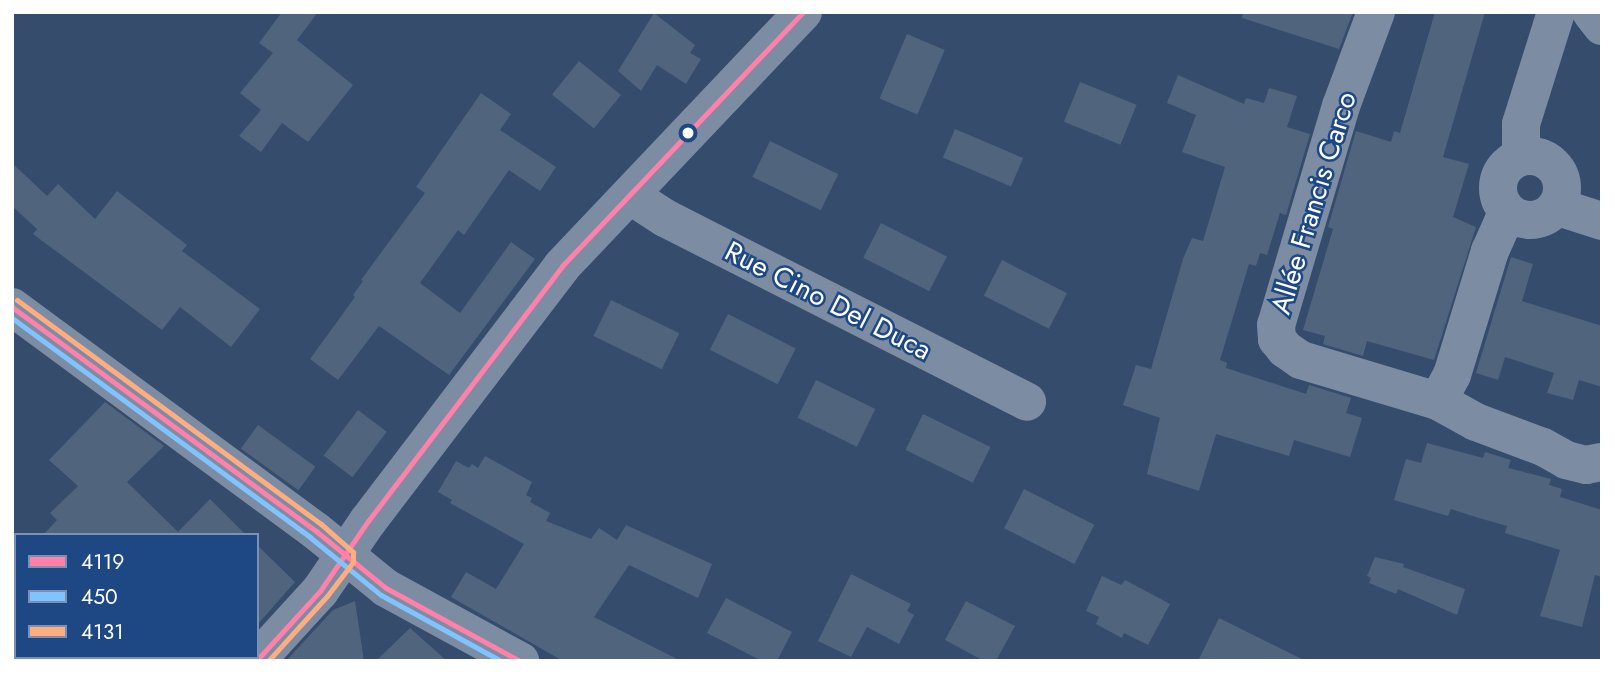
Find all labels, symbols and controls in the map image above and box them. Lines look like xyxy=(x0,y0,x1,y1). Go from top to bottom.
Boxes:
street label: Allée Francis Carco xyxy=(1264,88,1364,318)
unlabelled marker xyxy=(681,126,695,140)
street label: Rue Cino Del Duca xyxy=(719,235,937,367)
legend xyxy=(14,533,259,659)
text: 4119 xyxy=(81,547,124,577)
text: 450 xyxy=(81,582,118,612)
text: 4131 xyxy=(81,617,124,647)

